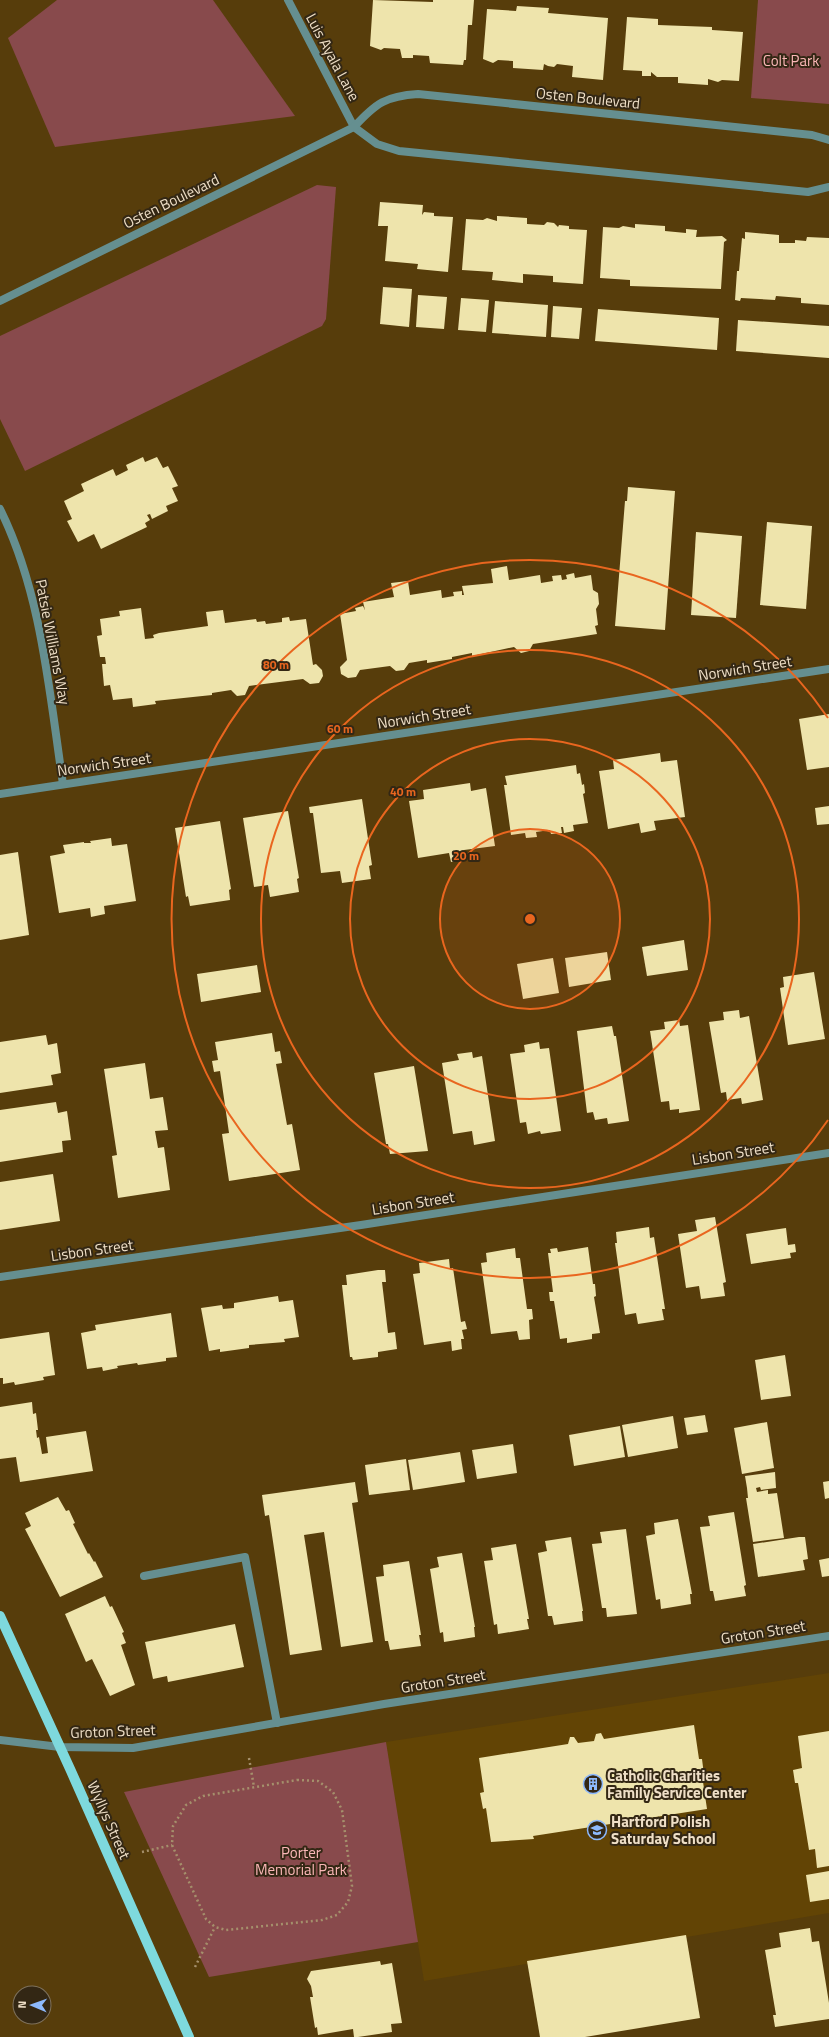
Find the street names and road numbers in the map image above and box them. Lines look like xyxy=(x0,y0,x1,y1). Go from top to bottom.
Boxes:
street label: Luis Ayala Lane xyxy=(300,9,366,105)
street label: Osten Boulevard xyxy=(535,81,641,115)
street label: Osten Boulevard xyxy=(119,168,223,234)
street label: Patsie Williams Way xyxy=(30,577,76,707)
street label: Norwich Street xyxy=(697,649,794,687)
street label: Norwich Street xyxy=(376,697,473,735)
street label: Norwich Street xyxy=(56,746,153,782)
street label: Lisbon Street xyxy=(690,1135,777,1171)
street label: Lisbon Street xyxy=(370,1185,457,1221)
street label: Lisbon Street xyxy=(49,1233,136,1267)
street label: Groton Street xyxy=(719,1614,808,1650)
street label: Groton Street xyxy=(399,1663,488,1699)
street label: Groton Street xyxy=(70,1718,157,1744)
street label: Wyllys Street xyxy=(82,1777,137,1864)

